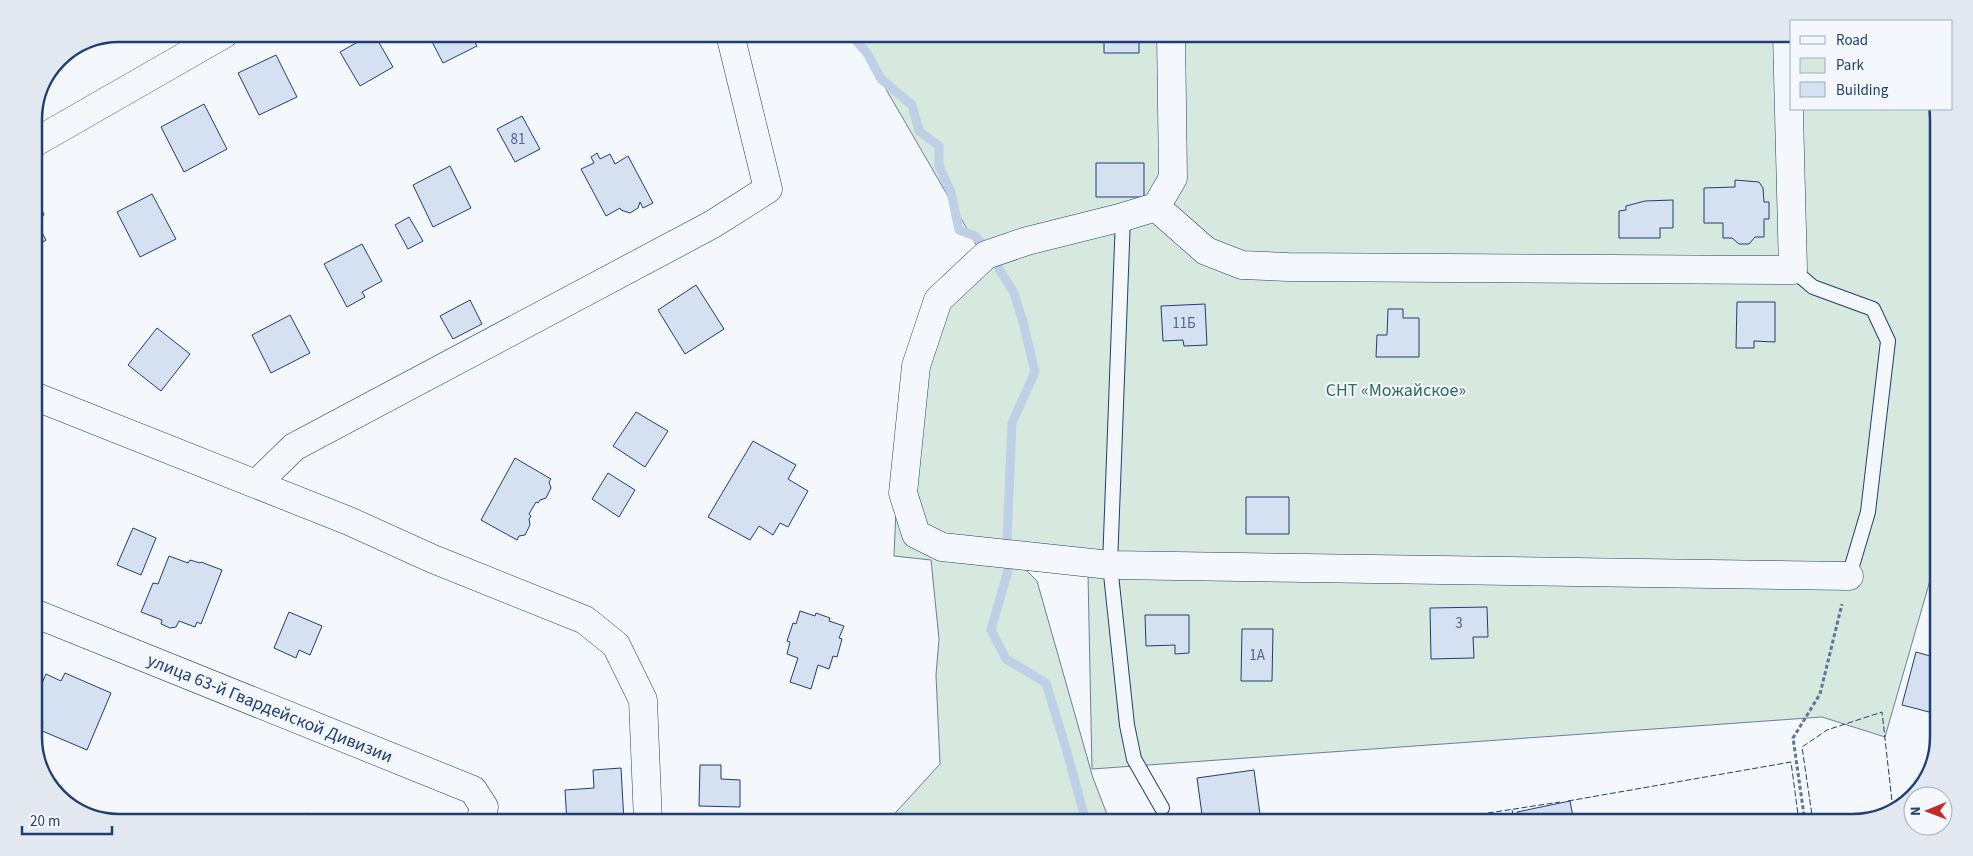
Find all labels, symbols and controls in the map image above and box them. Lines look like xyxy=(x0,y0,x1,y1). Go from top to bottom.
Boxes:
legend xyxy=(1790,20,1953,110)
text: Road xyxy=(1836,30,1868,51)
text: Park xyxy=(1836,55,1865,76)
text: Building xyxy=(1836,80,1889,101)
house number: 81 xyxy=(511,129,525,150)
house number: 11Б xyxy=(1172,313,1196,334)
park label: СНТ «Можайское» xyxy=(1326,378,1466,403)
house number: 3 xyxy=(1455,613,1463,634)
house number: 1А xyxy=(1249,645,1266,666)
street label: улица 63-й Гвардейской Дивизии xyxy=(143,648,396,769)
north arrow xyxy=(1903,786,1953,836)
scale bar xyxy=(22,804,112,836)
text: N xyxy=(1906,806,1926,816)
text: 20 m xyxy=(30,811,60,832)

